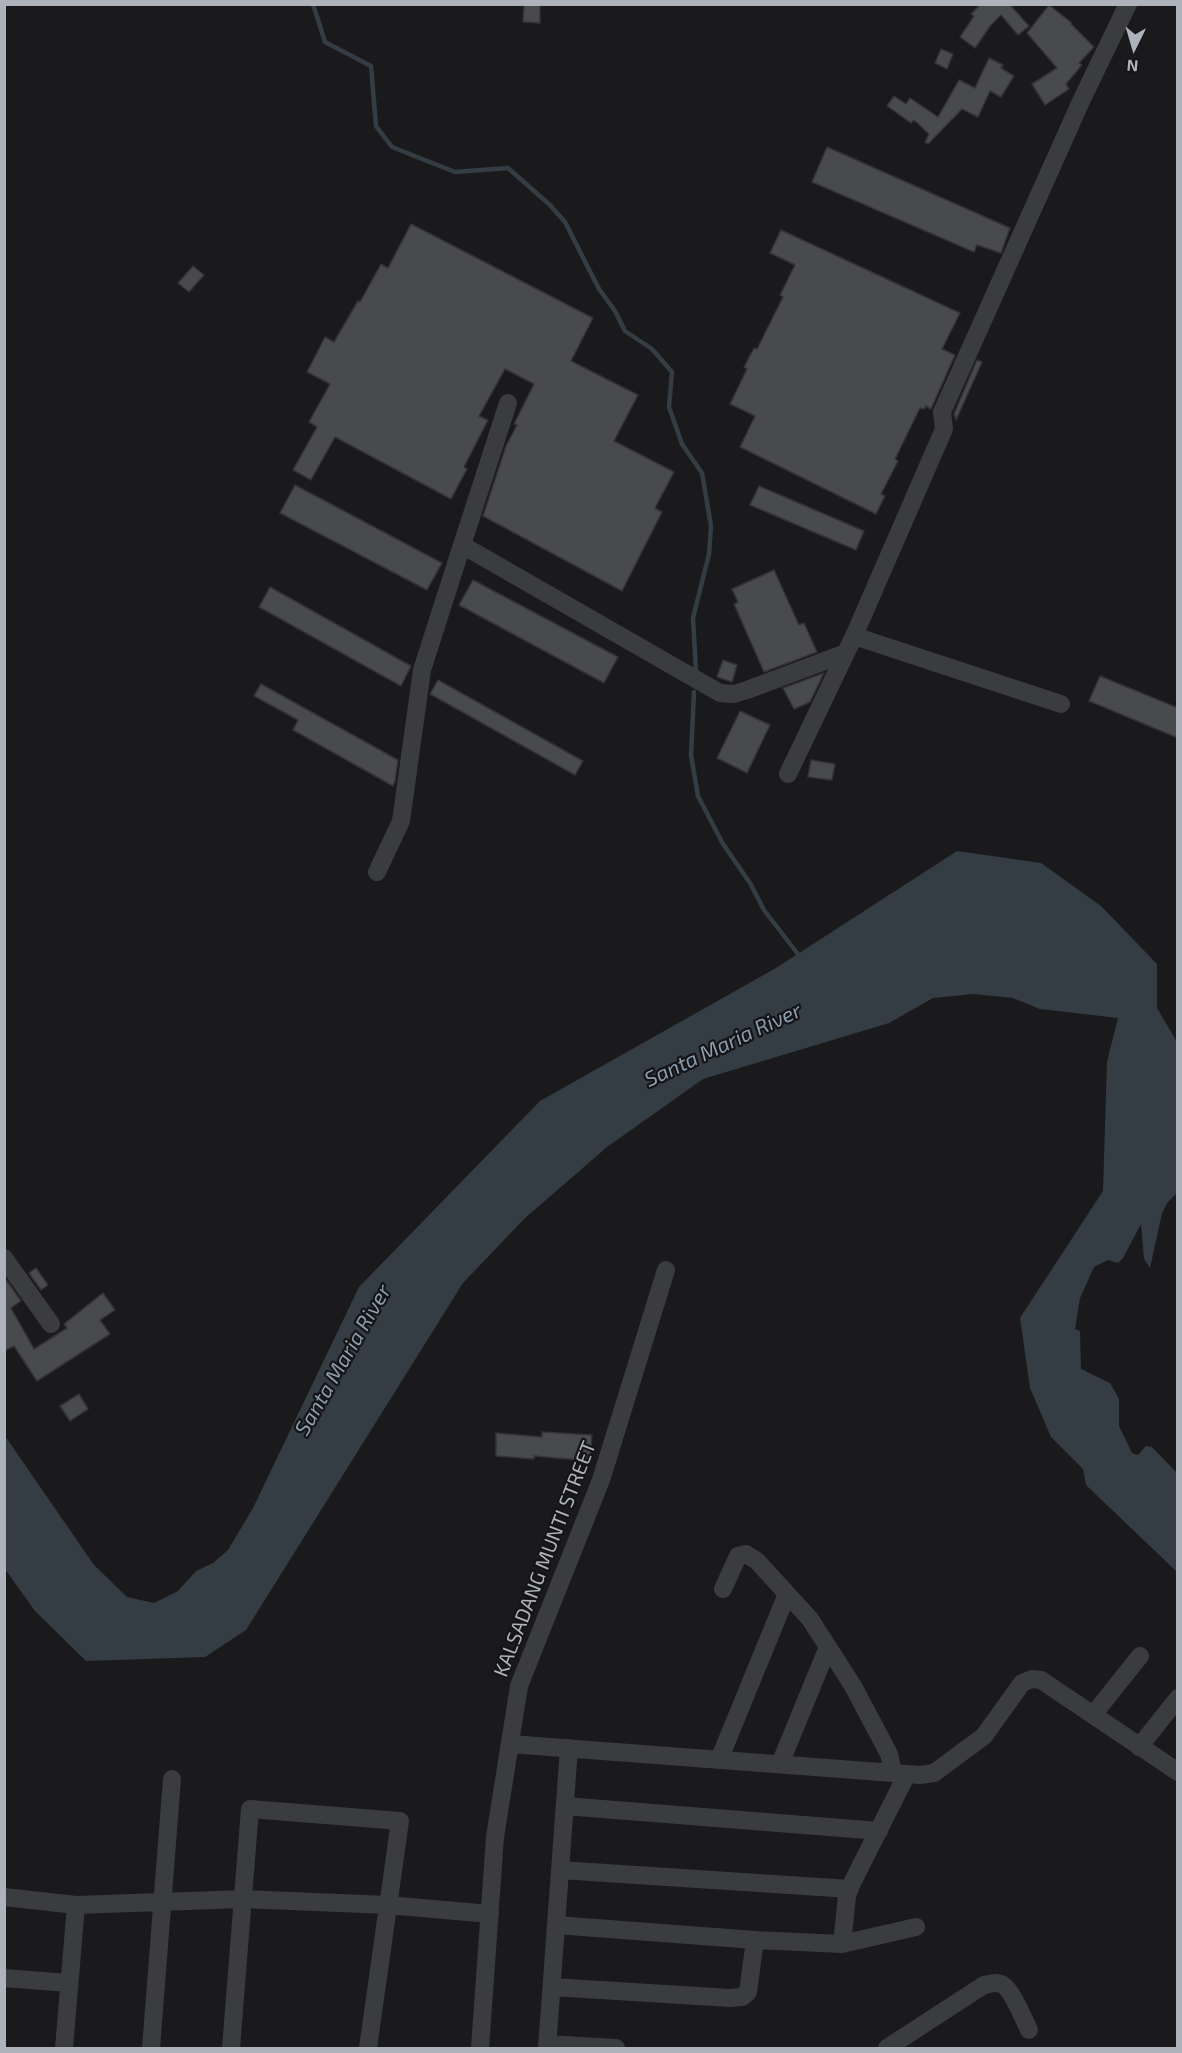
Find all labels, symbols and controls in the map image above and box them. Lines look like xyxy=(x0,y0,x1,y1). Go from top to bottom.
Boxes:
north arrow xyxy=(1104,18,1164,78)
text: N xyxy=(1126,56,1139,76)
water label: Santa Maria River xyxy=(641,998,805,1092)
water label: Santa Maria River xyxy=(290,1280,396,1440)
street label: KALSADANG MUNTI STREET xyxy=(489,1438,601,1680)

